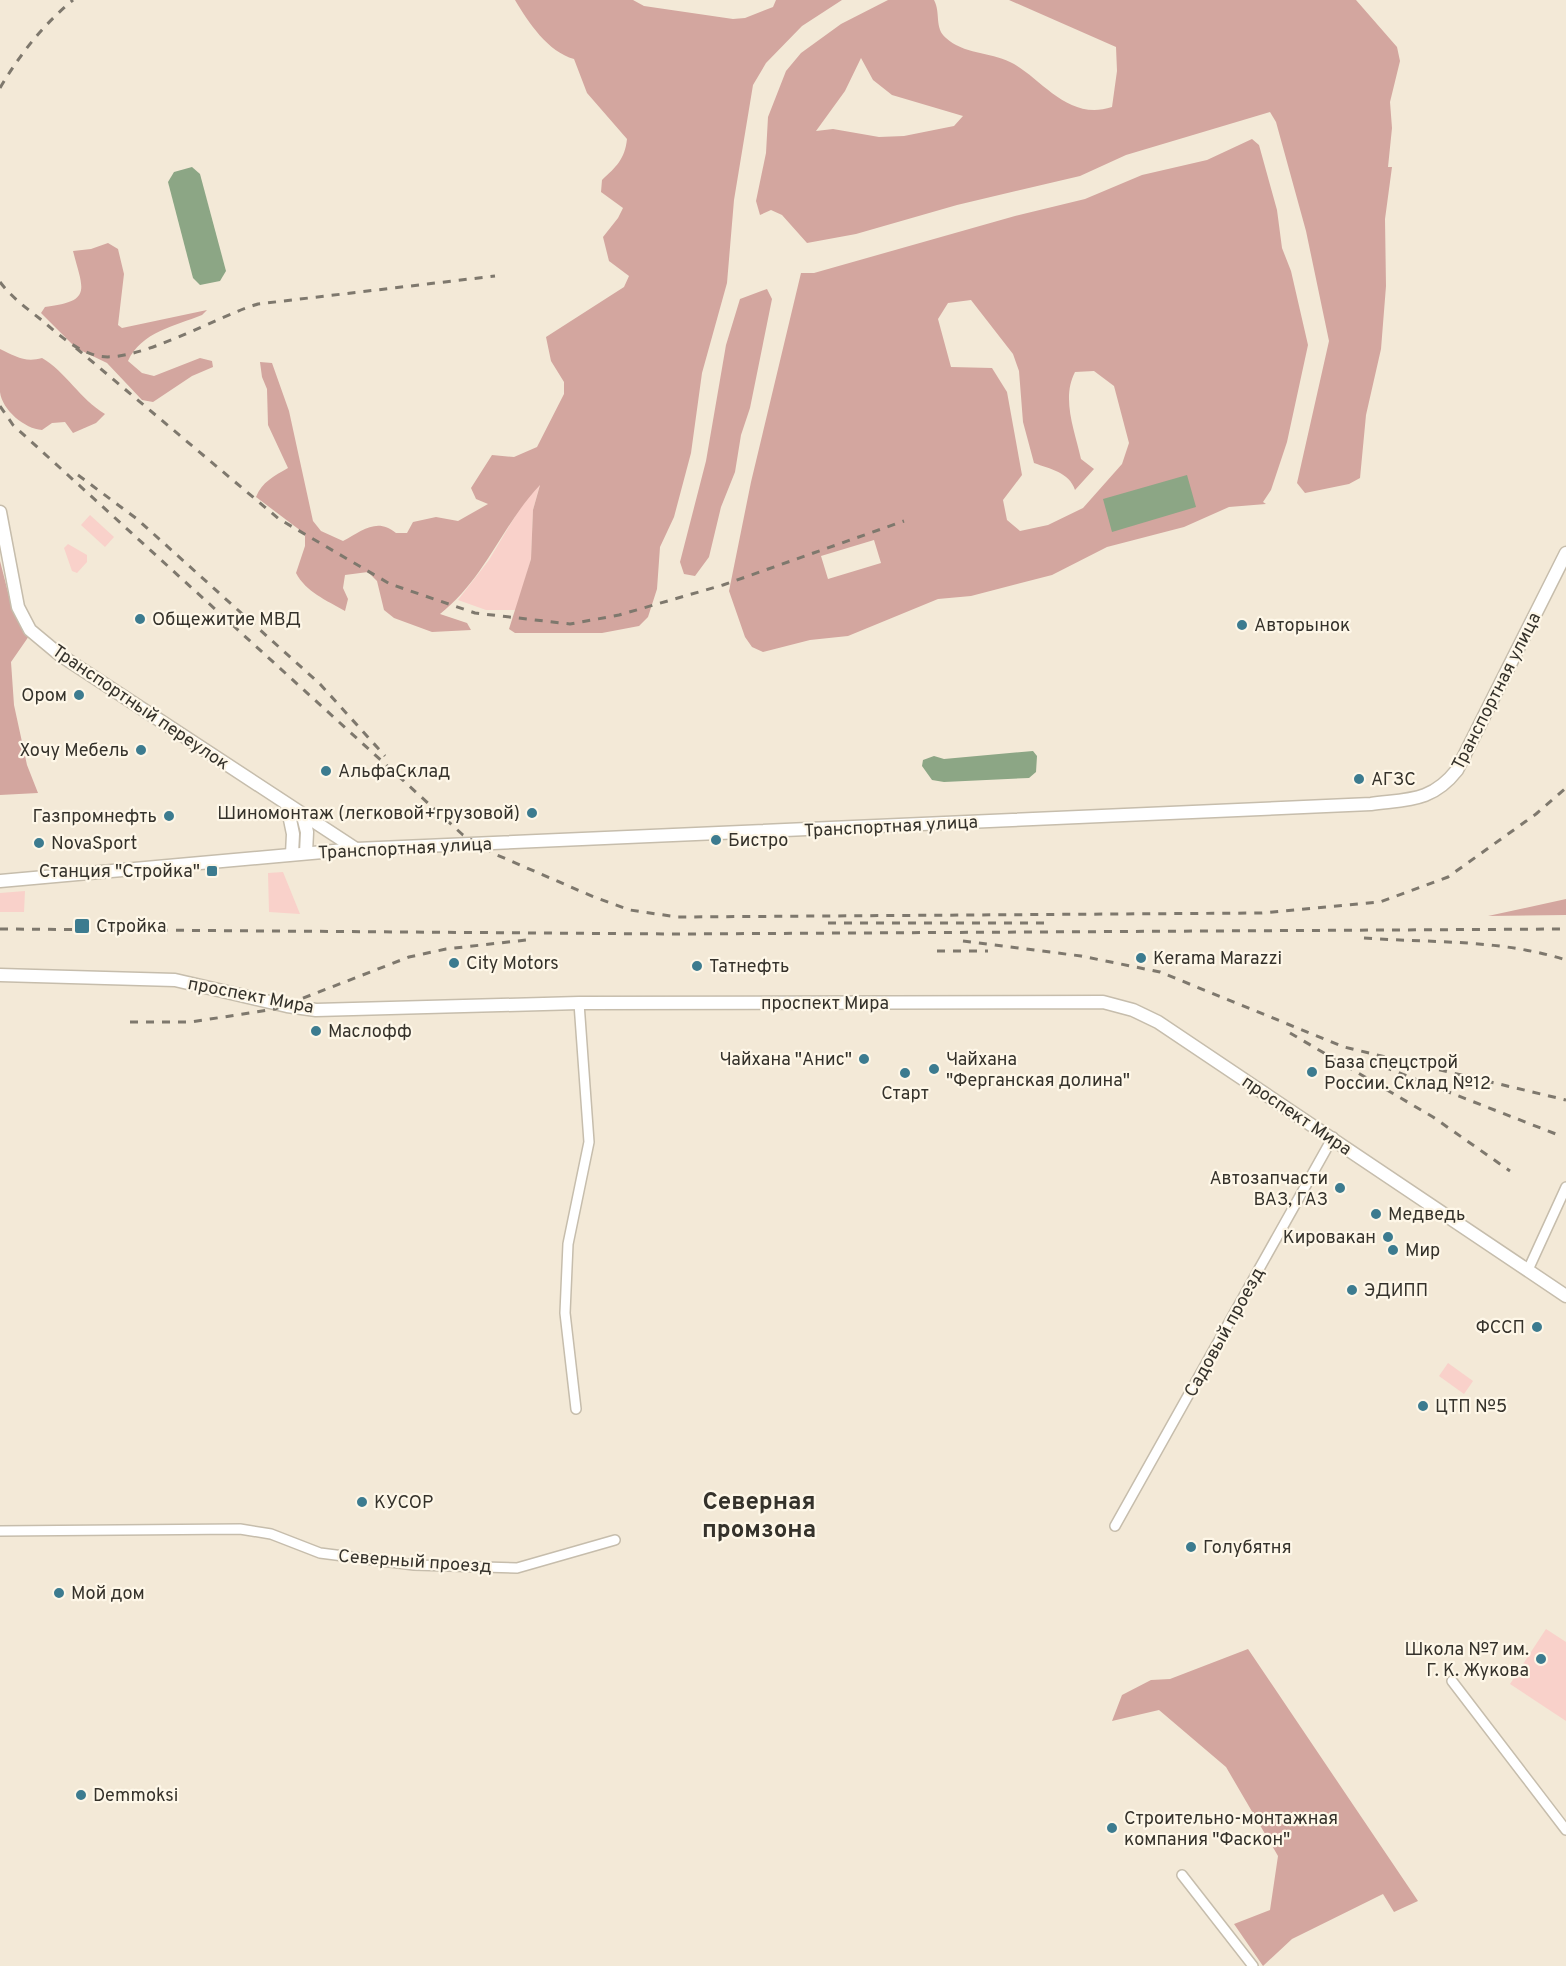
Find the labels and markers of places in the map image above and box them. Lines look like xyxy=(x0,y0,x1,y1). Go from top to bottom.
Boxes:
place label: Общежитие МВД xyxy=(152,609,301,632)
marker: Общежитие МВД xyxy=(133,612,147,626)
place label: Авторынок xyxy=(1254,615,1350,638)
marker: Авторынок xyxy=(1235,618,1249,632)
place label: Ором xyxy=(21,685,67,708)
marker: Ором xyxy=(72,688,86,702)
place label: Хочу Мебель xyxy=(20,740,129,763)
marker: Хочу Мебель xyxy=(134,743,148,757)
place label: АльфаСклад xyxy=(338,761,450,784)
marker: АльфаСклад xyxy=(319,764,333,778)
place label: АГЗС xyxy=(1371,769,1416,792)
marker: АГЗС xyxy=(1352,772,1366,786)
place label: Шиномонтаж (легковой+грузовой) xyxy=(217,803,520,826)
place label: Газпромнефть xyxy=(32,806,157,829)
marker: Шиномонтаж (легковой+грузовой) xyxy=(525,806,539,820)
marker: Газпромнефть xyxy=(162,809,176,823)
place label: Бистро xyxy=(728,830,788,853)
place label: NovaSport xyxy=(51,833,137,856)
marker: Бистро xyxy=(709,833,723,847)
marker: NovaSport xyxy=(32,836,46,850)
place label: Станция "Стройка" xyxy=(39,861,200,884)
marker: Станция "Стройка" xyxy=(205,864,219,878)
place label: Стройка xyxy=(96,916,167,939)
marker: Стройка xyxy=(73,917,91,935)
place label: Kerama Marazzi xyxy=(1153,948,1282,971)
marker: Kerama Marazzi xyxy=(1134,951,1148,965)
place label: City Motors xyxy=(466,953,559,976)
marker: City Motors xyxy=(447,956,461,970)
place label: Татнефть xyxy=(709,956,789,979)
marker: Татнефть xyxy=(690,959,704,973)
place label: Маслофф xyxy=(328,1021,412,1044)
marker: Маслофф xyxy=(309,1024,323,1038)
place label: Чайхана "Анис" xyxy=(720,1049,852,1072)
place label: Чайхана "Ферганская долина" xyxy=(946,1049,1130,1093)
marker: Чайхана "Анис" xyxy=(857,1052,871,1066)
place label: База спецстрой России. Склад №12 xyxy=(1324,1052,1491,1096)
marker: Чайхана "Ферганская долина" xyxy=(927,1062,941,1076)
marker: База спецстрой России. Склад №12 xyxy=(1305,1065,1319,1079)
marker: Старт xyxy=(898,1066,912,1080)
place label: Старт xyxy=(881,1083,929,1106)
place label: Автозапчасти ВАЗ, ГАЗ xyxy=(1209,1168,1328,1212)
marker: Автозапчасти ВАЗ, ГАЗ xyxy=(1333,1181,1347,1195)
place label: Медведь xyxy=(1388,1204,1466,1227)
marker: Медведь xyxy=(1369,1207,1383,1221)
place label: Кировакан xyxy=(1283,1227,1376,1250)
marker: Кировакан xyxy=(1381,1230,1395,1244)
place label: Мир xyxy=(1405,1240,1440,1263)
marker: Мир xyxy=(1386,1243,1400,1257)
place label: ЭДИПП xyxy=(1364,1280,1428,1303)
marker: ЭДИПП xyxy=(1345,1283,1359,1297)
place label: ФССП xyxy=(1476,1317,1525,1340)
marker: ФССП xyxy=(1530,1320,1544,1334)
place label: ЦТП №5 xyxy=(1435,1396,1507,1419)
marker: ЦТП №5 xyxy=(1416,1399,1430,1413)
place label: КУСОР xyxy=(374,1492,433,1515)
marker: КУСОР xyxy=(355,1495,369,1509)
place label: Голубятня xyxy=(1203,1537,1292,1560)
marker: Голубятня xyxy=(1184,1540,1198,1554)
place label: Мой дом xyxy=(71,1583,145,1606)
marker: Мой дом xyxy=(52,1586,66,1600)
place label: Школа №7 им. Г. К. Жукова xyxy=(1404,1639,1529,1683)
marker: Школа №7 им. Г. К. Жукова xyxy=(1534,1652,1548,1666)
place label: Demmoksi xyxy=(93,1785,178,1808)
marker: Demmoksi xyxy=(74,1788,88,1802)
place label: Строительно-монтажная компания "Фаскон" xyxy=(1124,1808,1338,1852)
marker: Строительно-монтажная компания "Фаскон" xyxy=(1105,1821,1119,1835)

